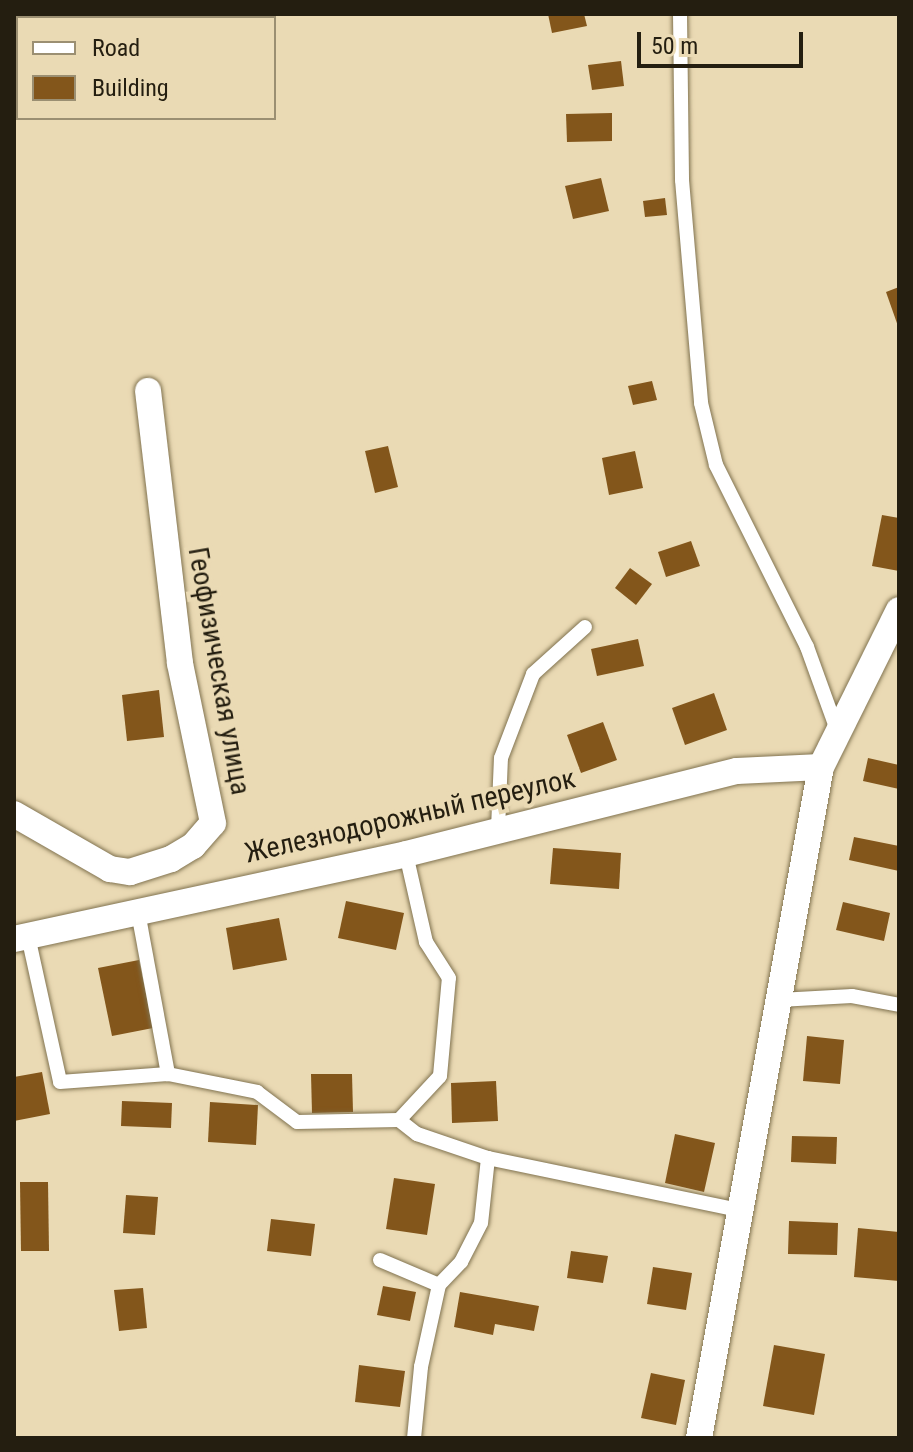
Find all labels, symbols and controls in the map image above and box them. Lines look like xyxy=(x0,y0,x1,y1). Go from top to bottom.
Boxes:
legend xyxy=(16,16,276,120)
scale bar xyxy=(641,16,807,66)
text: 50 m xyxy=(651,32,698,60)
text: Road xyxy=(92,34,140,62)
text: Building xyxy=(92,74,169,102)
street label: Геофизическая улица xyxy=(181,545,257,797)
street label: Железнодорожный переулок xyxy=(241,762,579,870)

